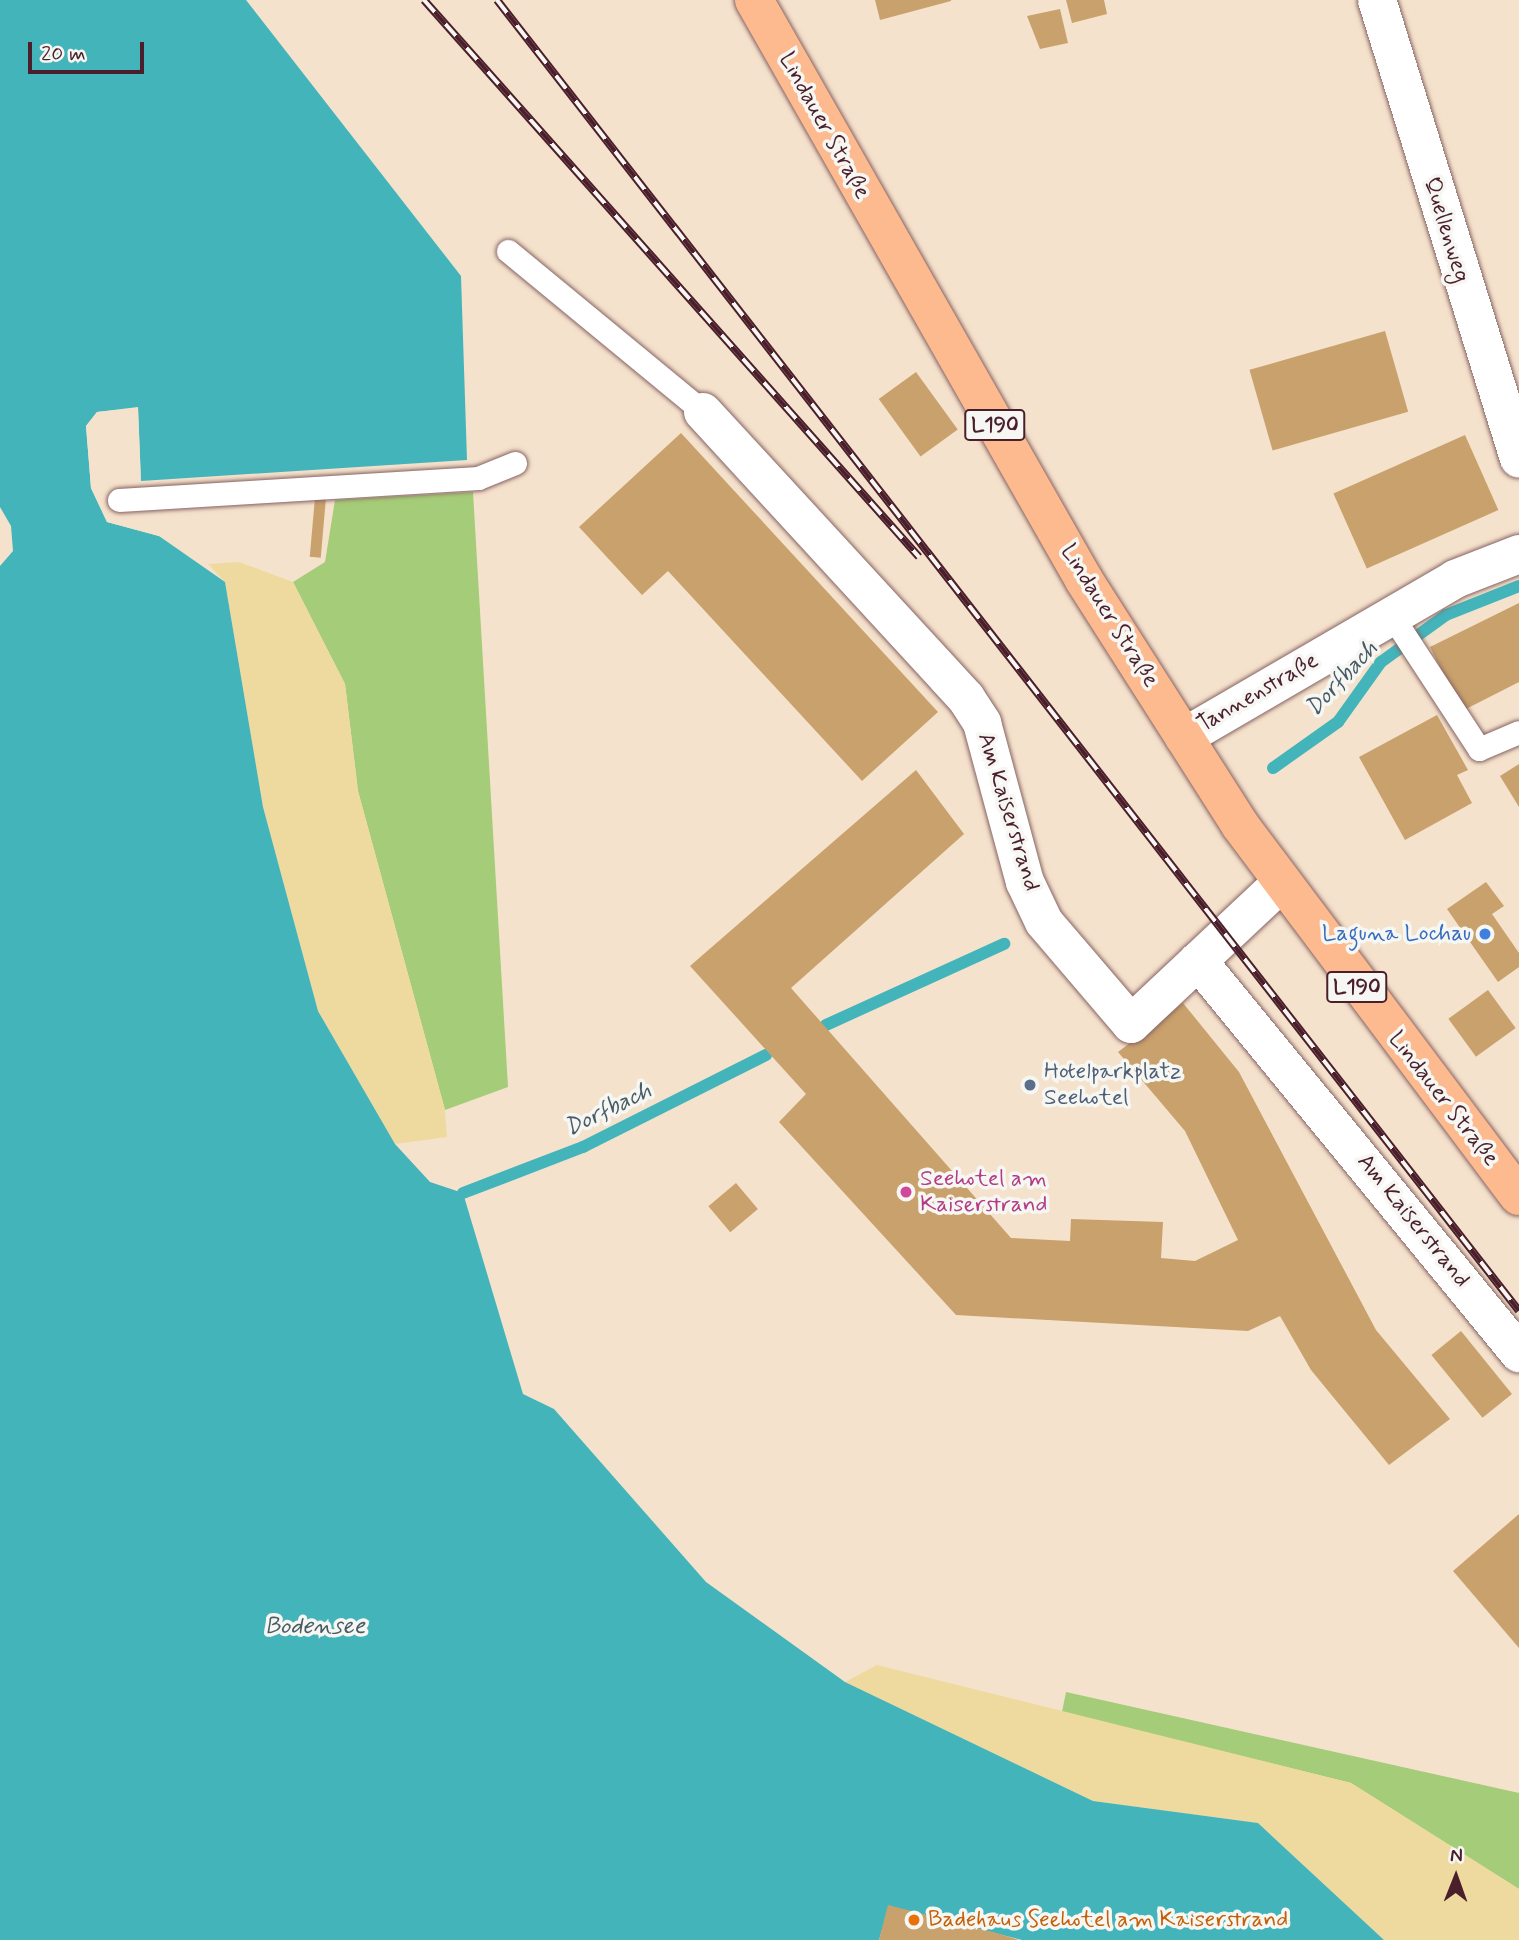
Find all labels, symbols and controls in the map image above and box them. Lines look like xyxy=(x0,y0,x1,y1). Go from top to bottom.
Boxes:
scale bar xyxy=(32,28,147,72)
text: 20 m xyxy=(41,40,86,68)
street label: Lindauer Straße xyxy=(772,48,876,204)
street label: Quellenweg xyxy=(1417,174,1475,286)
road number: L190 xyxy=(964,408,1026,442)
street label: Lindauer Straße xyxy=(1054,539,1164,693)
water label: Dorfbach xyxy=(1300,635,1384,723)
street label: Tannenstraße xyxy=(1192,647,1324,739)
street label: Am Kaiserstrand xyxy=(970,728,1046,896)
place label: Laguna Lochau xyxy=(1322,920,1471,948)
marker: Laguna Lochau xyxy=(1477,926,1493,942)
road number: L190 xyxy=(1326,970,1388,1004)
street label: Lindauer Straße xyxy=(1382,1026,1504,1172)
place label: Hotelparkplatz Seehotel xyxy=(1044,1058,1182,1112)
water label: Dorfbach xyxy=(560,1077,656,1143)
marker: Hotelparkplatz Seehotel xyxy=(1022,1077,1038,1093)
street label: Am Kaiserstrand xyxy=(1350,1147,1476,1295)
place label: Seehotel am Kaiserstrand xyxy=(920,1165,1048,1219)
marker: Seehotel am Kaiserstrand xyxy=(898,1184,914,1200)
water label: Bodensee xyxy=(265,1613,365,1641)
north arrow xyxy=(1421,1842,1491,1912)
text: N xyxy=(1450,1843,1463,1868)
place label: Badehaus Seehotel am Kaiserstrand xyxy=(928,1906,1282,1934)
marker: Badehaus Seehotel am Kaiserstrand xyxy=(906,1912,922,1928)

